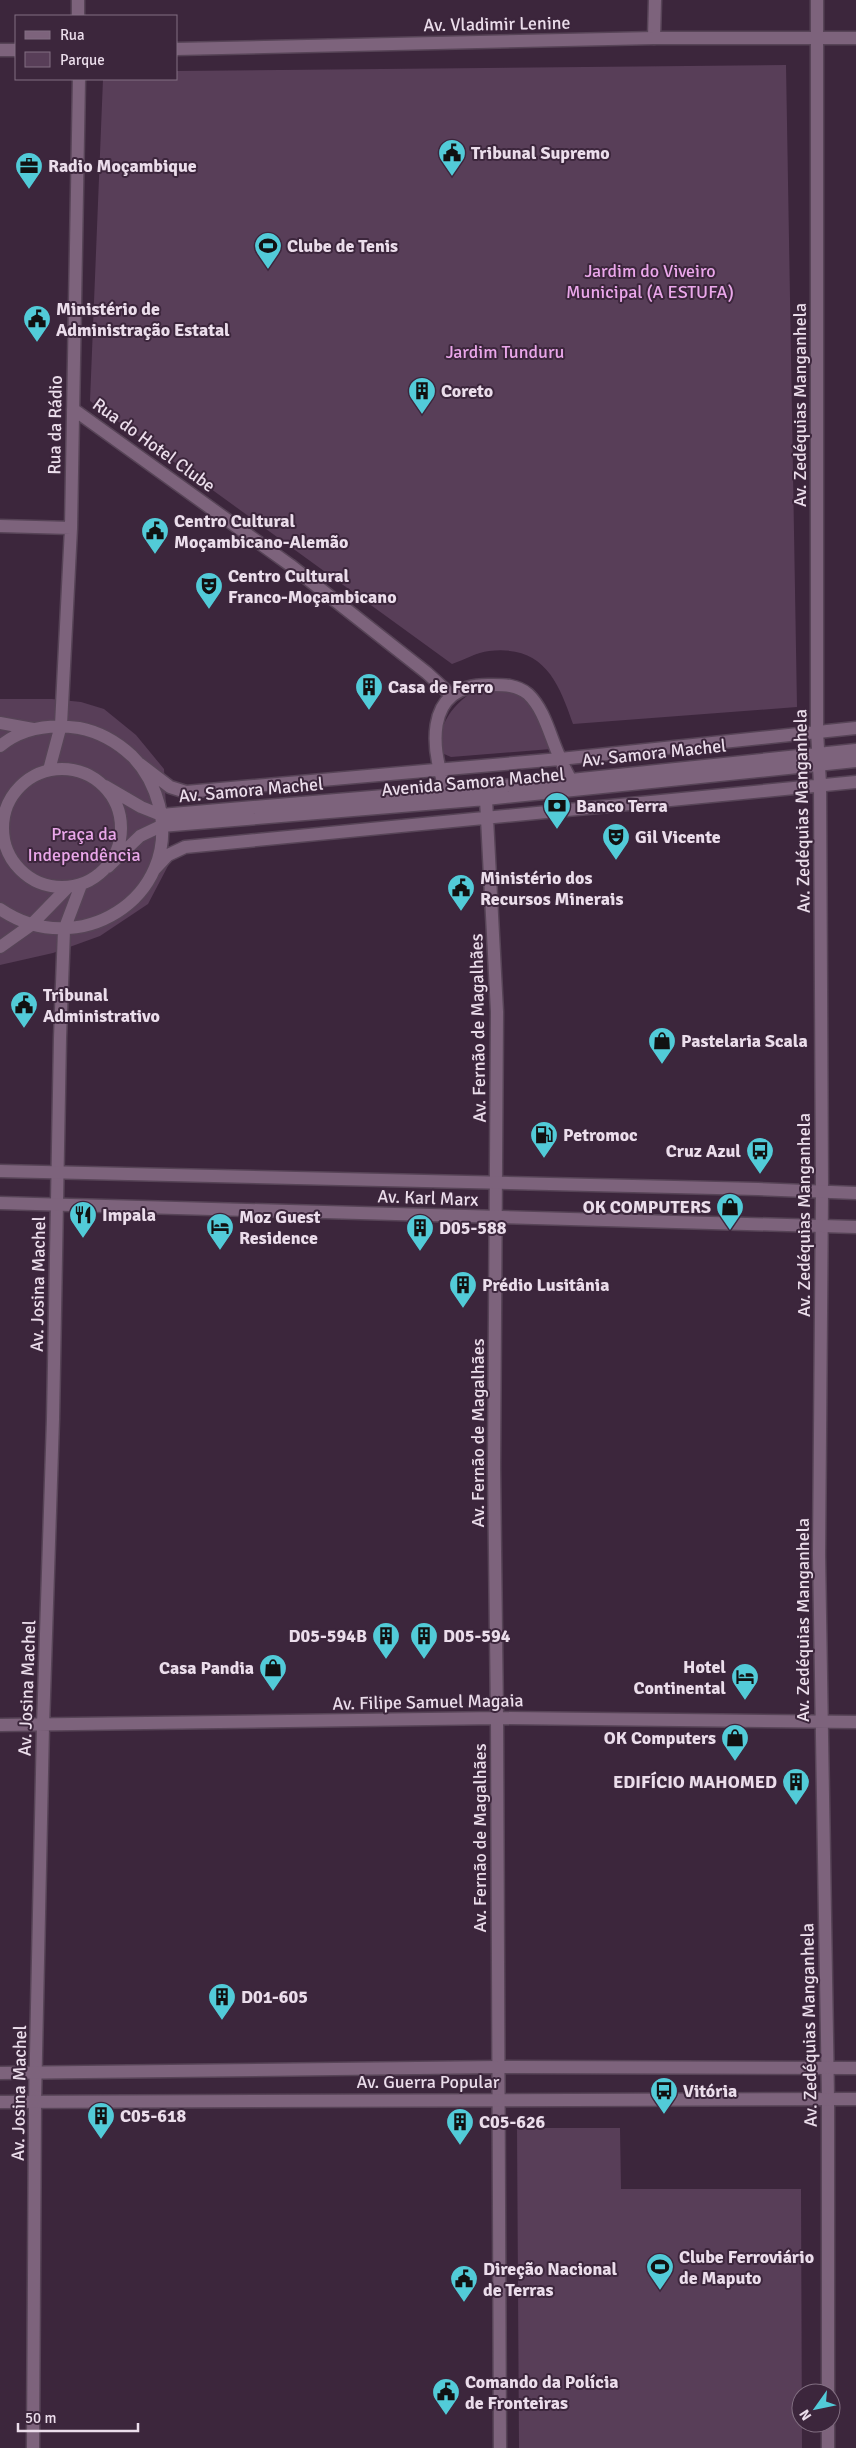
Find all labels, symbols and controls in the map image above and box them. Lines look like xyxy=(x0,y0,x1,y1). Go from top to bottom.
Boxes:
street label: Av. Vladimir Lenine xyxy=(423,12,571,36)
legend xyxy=(15,15,178,80)
text: Rua xyxy=(60,26,85,44)
text: Parque xyxy=(60,51,105,69)
public building icon: Tribunal Supremo xyxy=(437,138,467,177)
place label: Tribunal Supremo xyxy=(471,142,610,164)
office icon: Radio Moçambique xyxy=(14,151,44,190)
place label: Radio Moçambique xyxy=(48,155,197,177)
sports icon: Clube de Tenis xyxy=(253,231,283,270)
place label: Clube de Tenis xyxy=(287,235,398,257)
park label: Jardim do Viveiro Municipal (A ESTUFA) xyxy=(566,260,734,303)
place label: Ministério de Administração Estatal xyxy=(56,298,230,341)
street label: Av. Zedéquias Manganhela xyxy=(789,303,811,507)
public building icon: Ministério de Administração Estatal xyxy=(22,304,52,343)
park label: Jardim Tunduru xyxy=(446,341,564,363)
street label: Rua da Rádio xyxy=(43,375,67,475)
building icon: Coreto xyxy=(407,376,437,415)
place label: Coreto xyxy=(441,380,493,402)
street label: Rua do Hotel Clube xyxy=(88,393,220,497)
place label: Centro Cultural Moçambicano-Alemão xyxy=(174,510,348,553)
public building icon: Centro Cultural Moçambicano-Alemão xyxy=(140,516,170,555)
place label: Centro Cultural Franco-Moçambicano xyxy=(228,565,397,608)
theatre icon: Centro Cultural Franco-Moçambicano xyxy=(194,571,224,610)
building icon: Casa de Ferro xyxy=(354,672,384,711)
place label: Casa de Ferro xyxy=(388,676,493,698)
street label: Av. Zedéquias Manganhela xyxy=(789,709,815,913)
street label: Av. Samora Machel xyxy=(581,734,727,772)
street label: Avenida Samora Machel xyxy=(381,763,565,801)
street label: Av. Samora Machel xyxy=(178,773,324,807)
bank icon: Banco Terra xyxy=(542,791,572,830)
place label: Banco Terra xyxy=(576,795,668,817)
theatre icon: Gil Vicente xyxy=(601,822,631,861)
park label: Praça da Independência xyxy=(27,823,141,866)
place label: Gil Vicente xyxy=(635,826,721,848)
place label: Ministério dos Recursos Minerais xyxy=(480,867,623,910)
public building icon: Ministério dos Recursos Minerais xyxy=(446,873,476,912)
street label: Av. Fernão de Magalhães xyxy=(465,933,491,1123)
place label: Tribunal Administrativo xyxy=(43,984,160,1027)
public building icon: Tribunal Administrativo xyxy=(9,990,39,1029)
shop icon: Pastelaria Scala xyxy=(647,1026,677,1065)
place label: Pastelaria Scala xyxy=(681,1030,808,1052)
street label: Av. Zedéquias Manganhela xyxy=(793,1113,815,1317)
fuel station icon: Petromoc xyxy=(529,1120,559,1159)
place label: Petromoc xyxy=(563,1124,638,1146)
bus stop icon: Cruz Azul xyxy=(745,1136,775,1175)
place label: Cruz Azul xyxy=(666,1140,741,1162)
street label: Av. Karl Marx xyxy=(377,1185,480,1211)
shop icon: OK COMPUTERS xyxy=(715,1192,745,1231)
place label: OK COMPUTERS xyxy=(583,1196,711,1218)
restaurant icon: Impala xyxy=(68,1200,98,1239)
place label: Impala xyxy=(102,1204,156,1226)
place label: Moz Guest Residence xyxy=(239,1206,321,1249)
hotel icon: Moz Guest Residence xyxy=(205,1212,235,1251)
building icon: D05-588 xyxy=(405,1213,435,1252)
street label: Av. Josina Machel xyxy=(26,1216,50,1352)
place label: D05-588 xyxy=(439,1217,507,1239)
building icon: Prédio Lusitânia xyxy=(448,1270,478,1309)
place label: Prédio Lusitânia xyxy=(482,1274,609,1296)
street label: Av. Fernão de Magalhães xyxy=(467,1338,489,1528)
street label: Av. Zedéquias Manganhela xyxy=(792,1518,814,1722)
street label: Av. Josina Machel xyxy=(14,1620,40,1756)
building icon: D05-594B xyxy=(371,1621,401,1660)
building icon: D05-594 xyxy=(409,1621,439,1660)
place label: D05-594B xyxy=(289,1625,367,1647)
place label: D05-594 xyxy=(443,1625,511,1647)
shop icon: Casa Pandia xyxy=(258,1653,288,1692)
place label: Hotel Continental xyxy=(634,1656,726,1699)
place label: Casa Pandia xyxy=(159,1657,254,1679)
hotel icon: Hotel Continental xyxy=(730,1662,760,1701)
street label: Av. Filipe Samuel Magaia xyxy=(332,1689,524,1715)
shop icon: OK Computers xyxy=(720,1723,750,1762)
place label: OK Computers xyxy=(604,1727,716,1749)
street label: Av. Fernão de Magalhães xyxy=(469,1743,491,1933)
building icon: EDIFÍCIO MAHOMED xyxy=(781,1767,811,1806)
place label: EDIFÍCIO MAHOMED xyxy=(613,1771,777,1793)
street label: Av. Zedéquias Manganhela xyxy=(796,1923,822,2127)
building icon: D01-605 xyxy=(207,1982,237,2021)
place label: D01-605 xyxy=(241,1986,308,2008)
street label: Av. Josina Machel xyxy=(7,2025,31,2161)
street label: Av. Guerra Popular xyxy=(357,2071,500,2093)
bus stop icon: Vitória xyxy=(649,2076,679,2115)
place label: Vitória xyxy=(683,2080,737,2102)
building icon: C05-618 xyxy=(86,2101,116,2140)
place label: C05-618 xyxy=(120,2105,187,2127)
building icon: C05-626 xyxy=(445,2107,475,2146)
place label: C05-626 xyxy=(479,2111,546,2133)
place label: Clube Ferroviário de Maputo xyxy=(679,2246,814,2289)
sports icon: Clube Ferroviário de Maputo xyxy=(645,2252,675,2291)
place label: Direção Nacional de Terras xyxy=(483,2258,617,2301)
public building icon: Direção Nacional de Terras xyxy=(449,2264,479,2303)
place label: Comando da Polícia de Fronteiras xyxy=(465,2371,619,2414)
public building icon: Comando da Polícia de Fronteiras xyxy=(431,2377,461,2416)
north arrow xyxy=(791,2383,841,2433)
scale bar xyxy=(18,2400,138,2432)
text: N xyxy=(796,2406,815,2424)
text: 50 m xyxy=(25,2409,56,2427)

